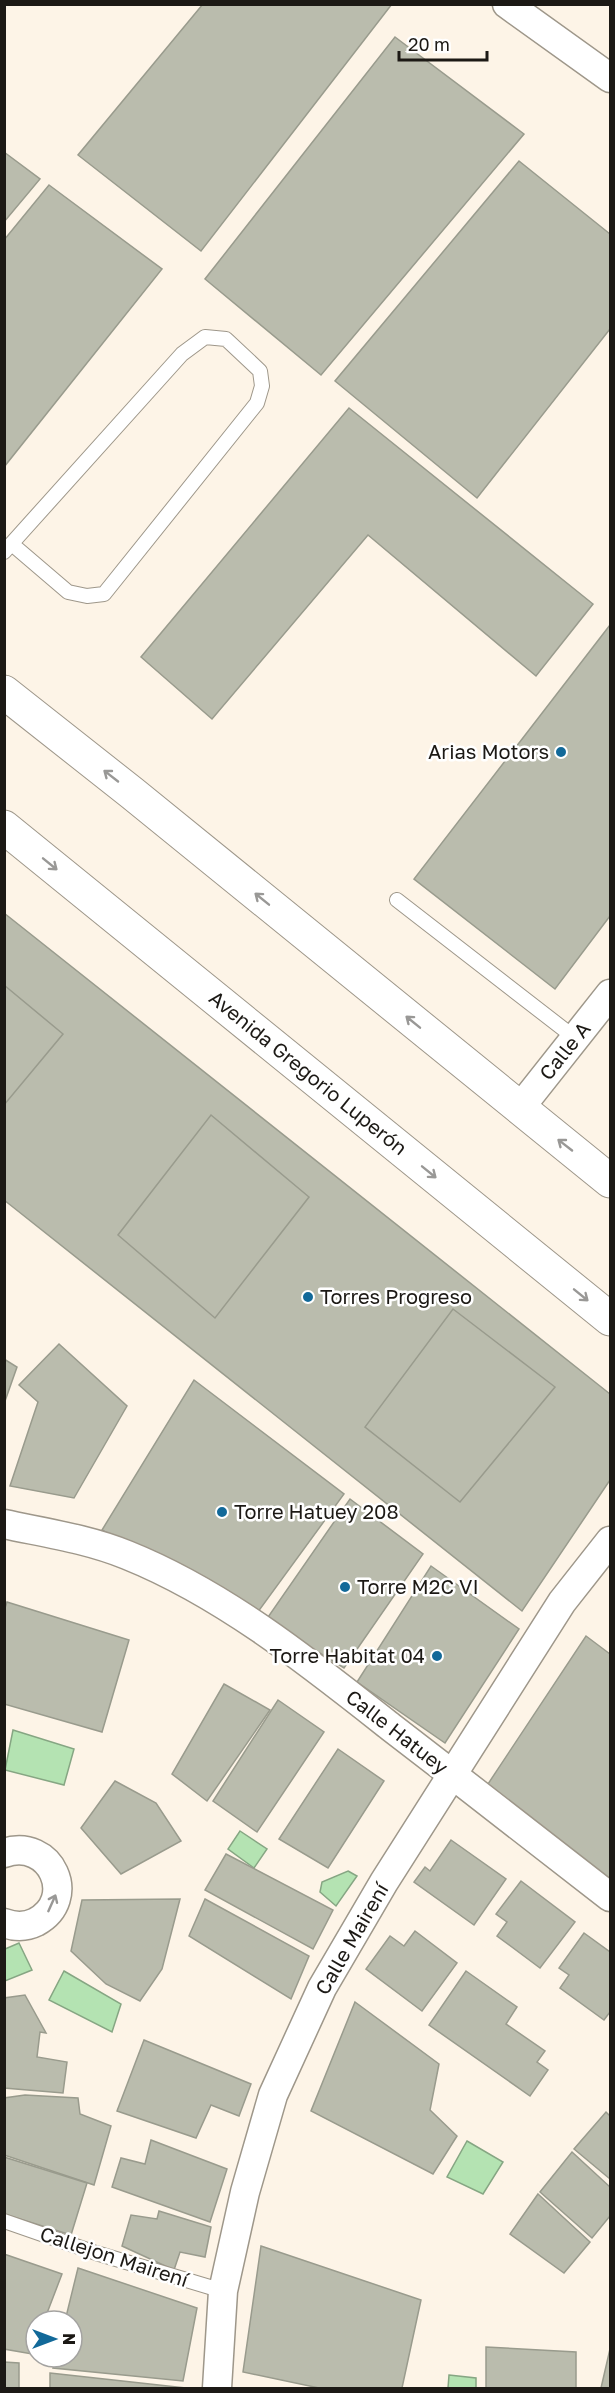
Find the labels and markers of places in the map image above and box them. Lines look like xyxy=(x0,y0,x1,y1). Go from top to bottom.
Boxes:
place label: Arias Motors xyxy=(428,739,549,763)
marker: Arias Motors xyxy=(554,745,568,759)
place label: Torres Progreso xyxy=(320,1284,472,1308)
marker: Torres Progreso xyxy=(301,1290,315,1304)
place label: Torre Hatuey 208 xyxy=(234,1499,399,1523)
marker: Torre Hatuey 208 xyxy=(215,1505,229,1519)
place label: Torre M2C VI xyxy=(357,1574,479,1598)
marker: Torre M2C VI xyxy=(338,1580,352,1594)
place label: Torre Habitat 04 xyxy=(270,1643,425,1667)
marker: Torre Habitat 04 xyxy=(430,1649,444,1663)

